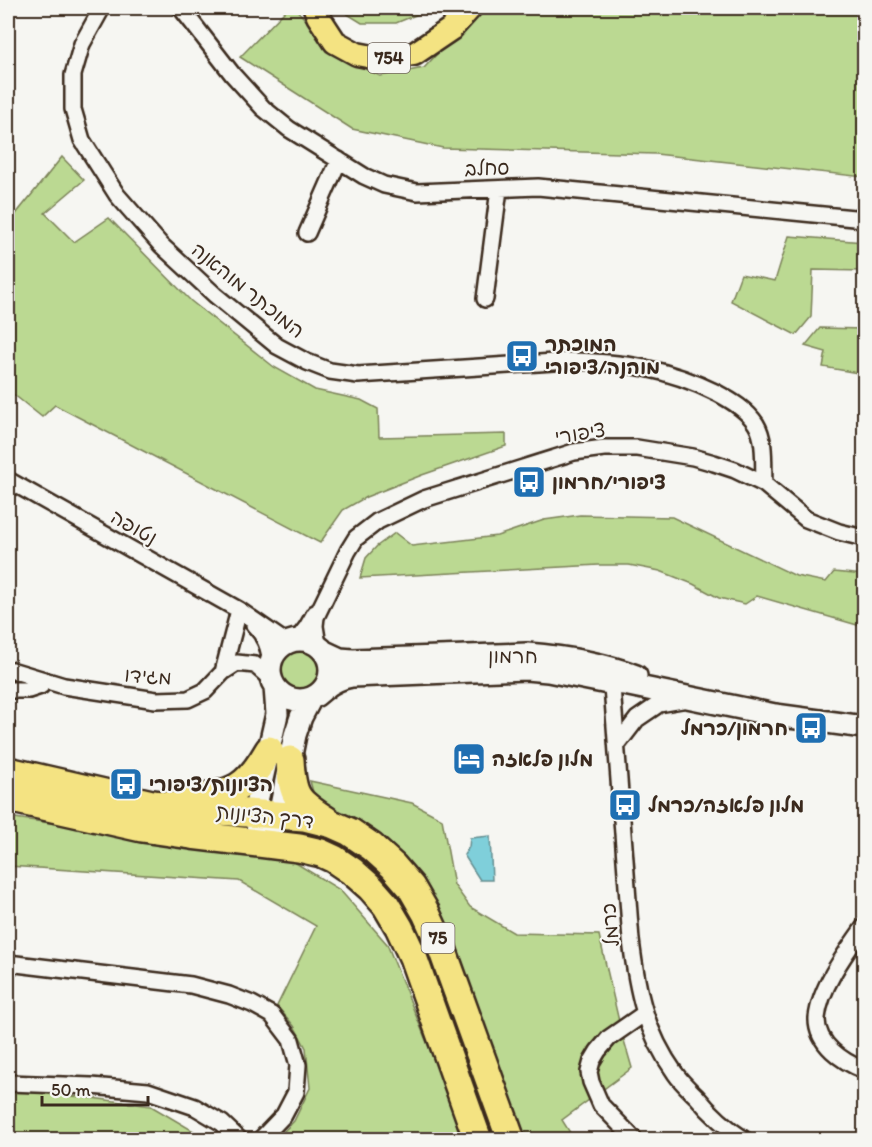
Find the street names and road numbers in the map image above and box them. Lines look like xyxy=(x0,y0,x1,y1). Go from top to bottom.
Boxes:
road number: 754 xyxy=(368,43,410,73)
street label: סחלב xyxy=(464,155,510,181)
street label: המוכתר מוהאנה xyxy=(187,237,309,343)
street label: ציפורי xyxy=(553,417,607,449)
street label: נטופה xyxy=(106,504,162,550)
street label: חרמון xyxy=(488,644,538,669)
street label: מגידו xyxy=(124,662,172,690)
street label: דרך הציונות xyxy=(215,799,315,833)
street label: כרמל xyxy=(596,902,624,948)
road number: 75 xyxy=(422,923,454,953)

